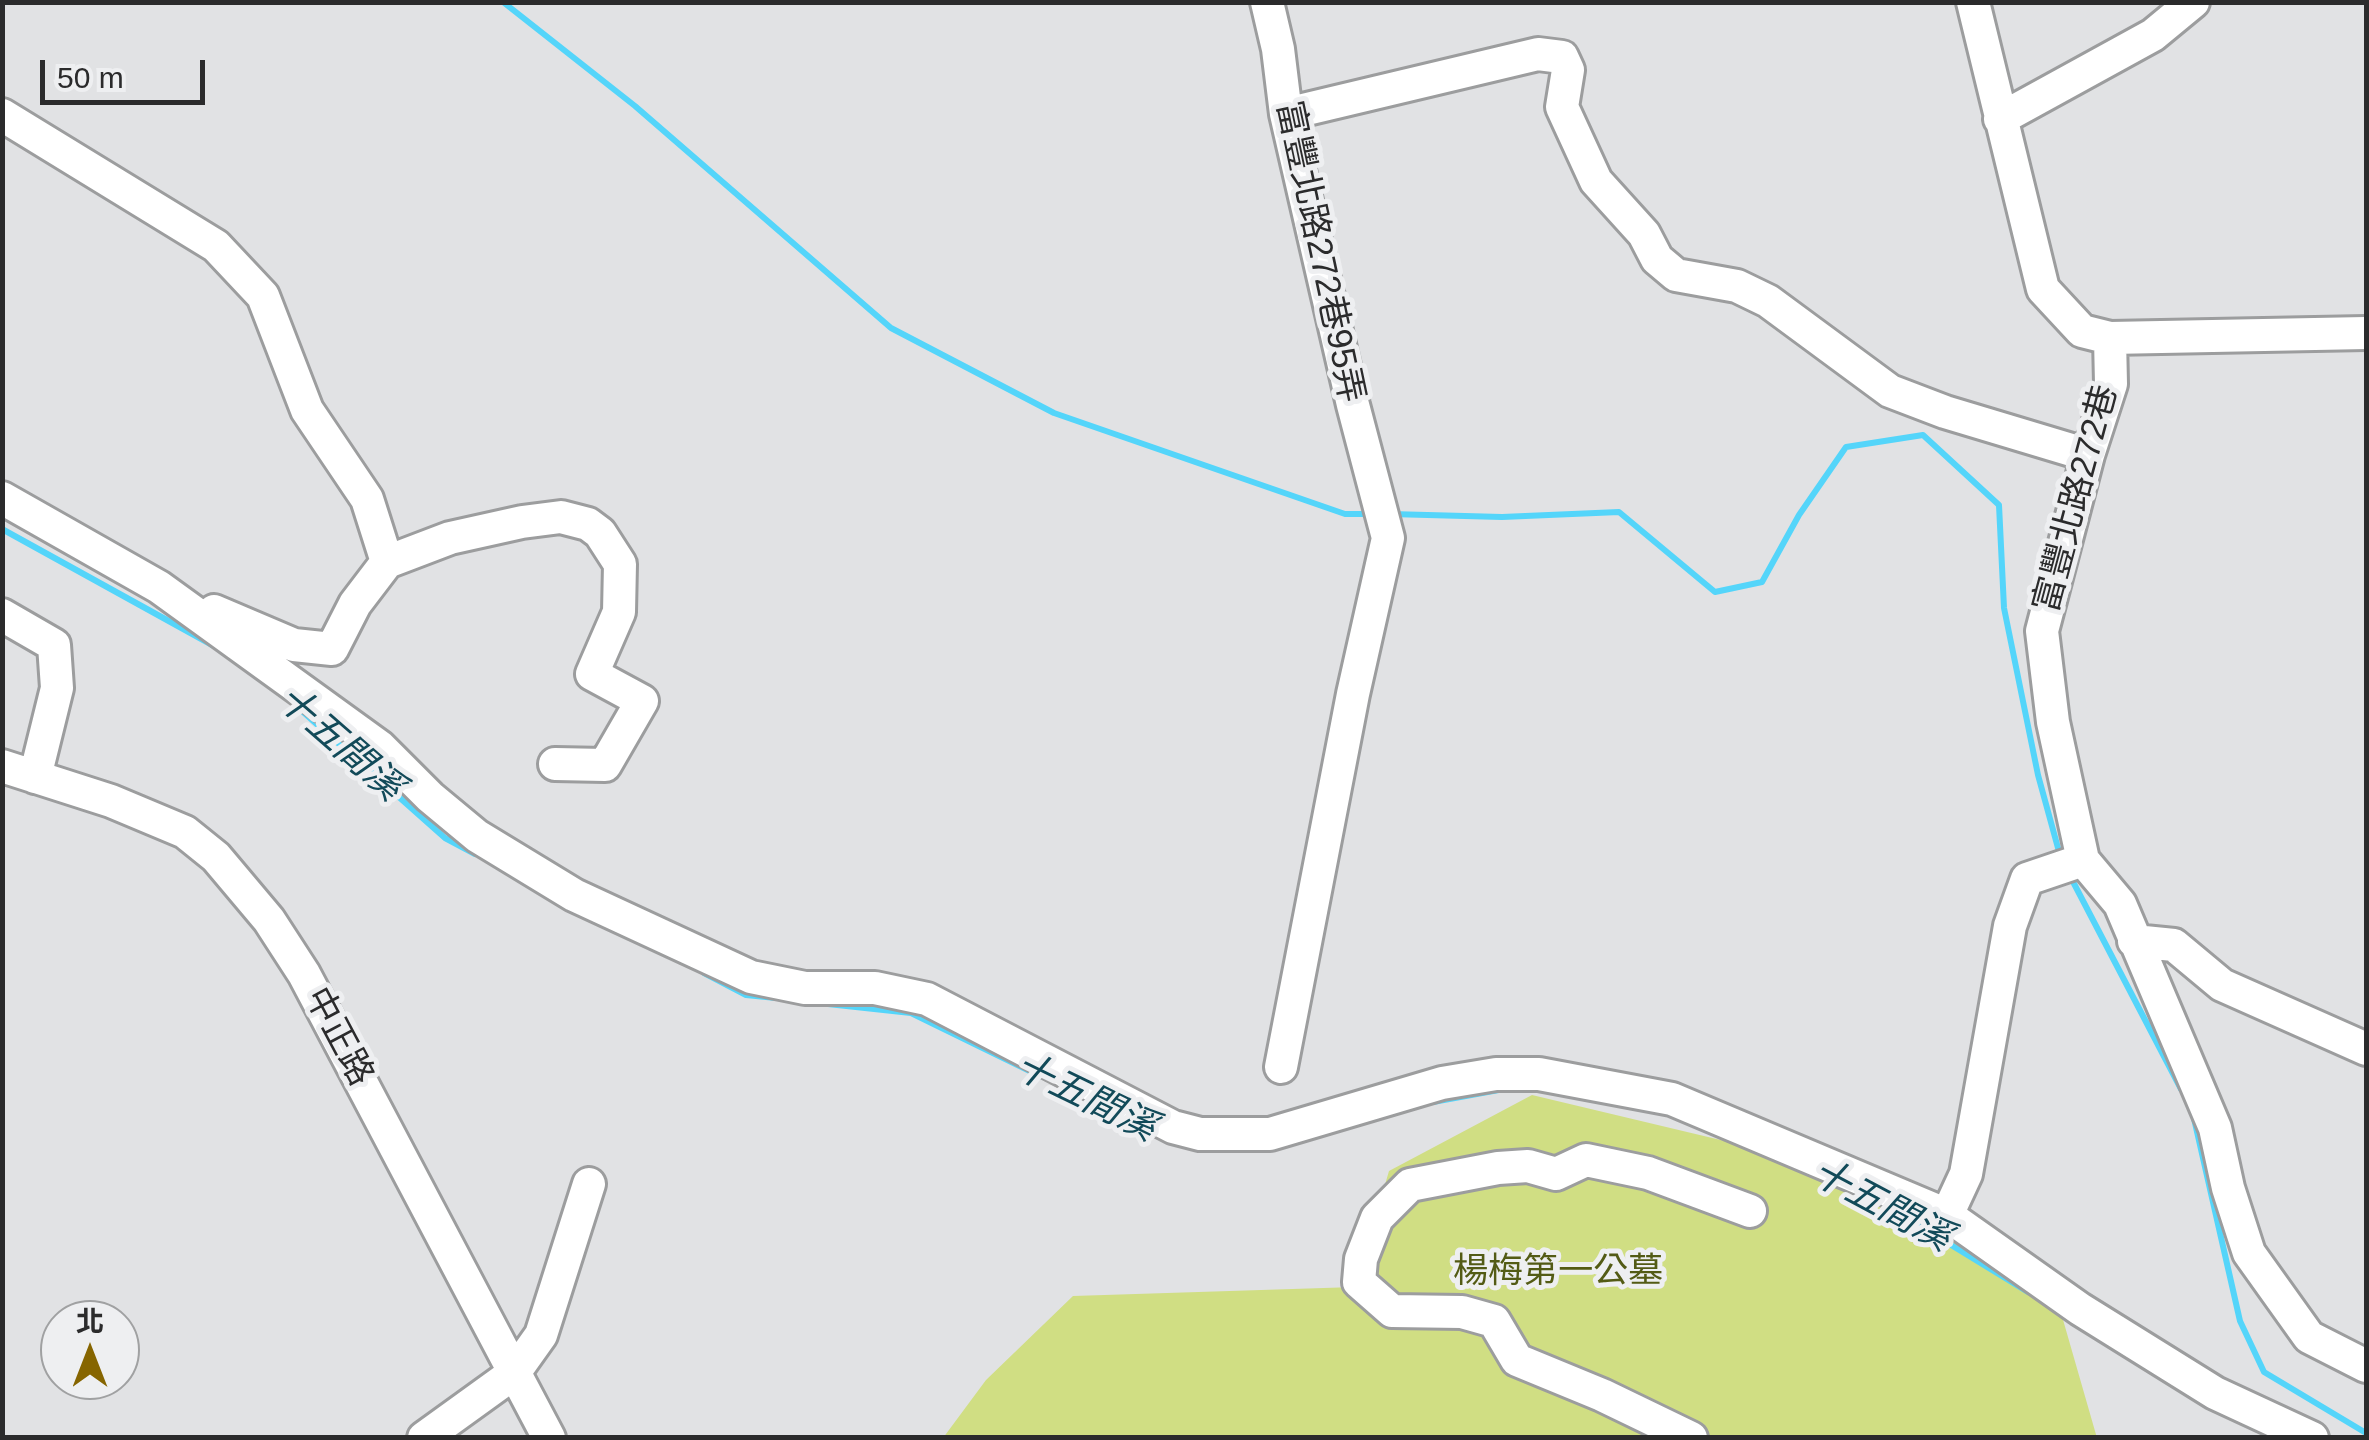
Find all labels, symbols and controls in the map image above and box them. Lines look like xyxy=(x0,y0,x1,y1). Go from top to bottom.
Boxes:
scale bar xyxy=(45,40,210,102)
text: 50 m xyxy=(57,61,124,94)
street label: 富豐北路272巷95弄 xyxy=(1267,97,1371,407)
street label: 富豐北路272巷 xyxy=(2027,381,2127,617)
water label: 十五間溪 xyxy=(267,677,411,811)
street label: 中正路 xyxy=(295,981,381,1093)
water label: 十五間溪 xyxy=(1007,1044,1163,1152)
water label: 十五間溪 xyxy=(1803,1150,1959,1262)
park label: 楊梅第一公墓 xyxy=(1453,1251,1663,1293)
north arrow xyxy=(40,1300,140,1400)
text: 北 xyxy=(76,1306,104,1337)

